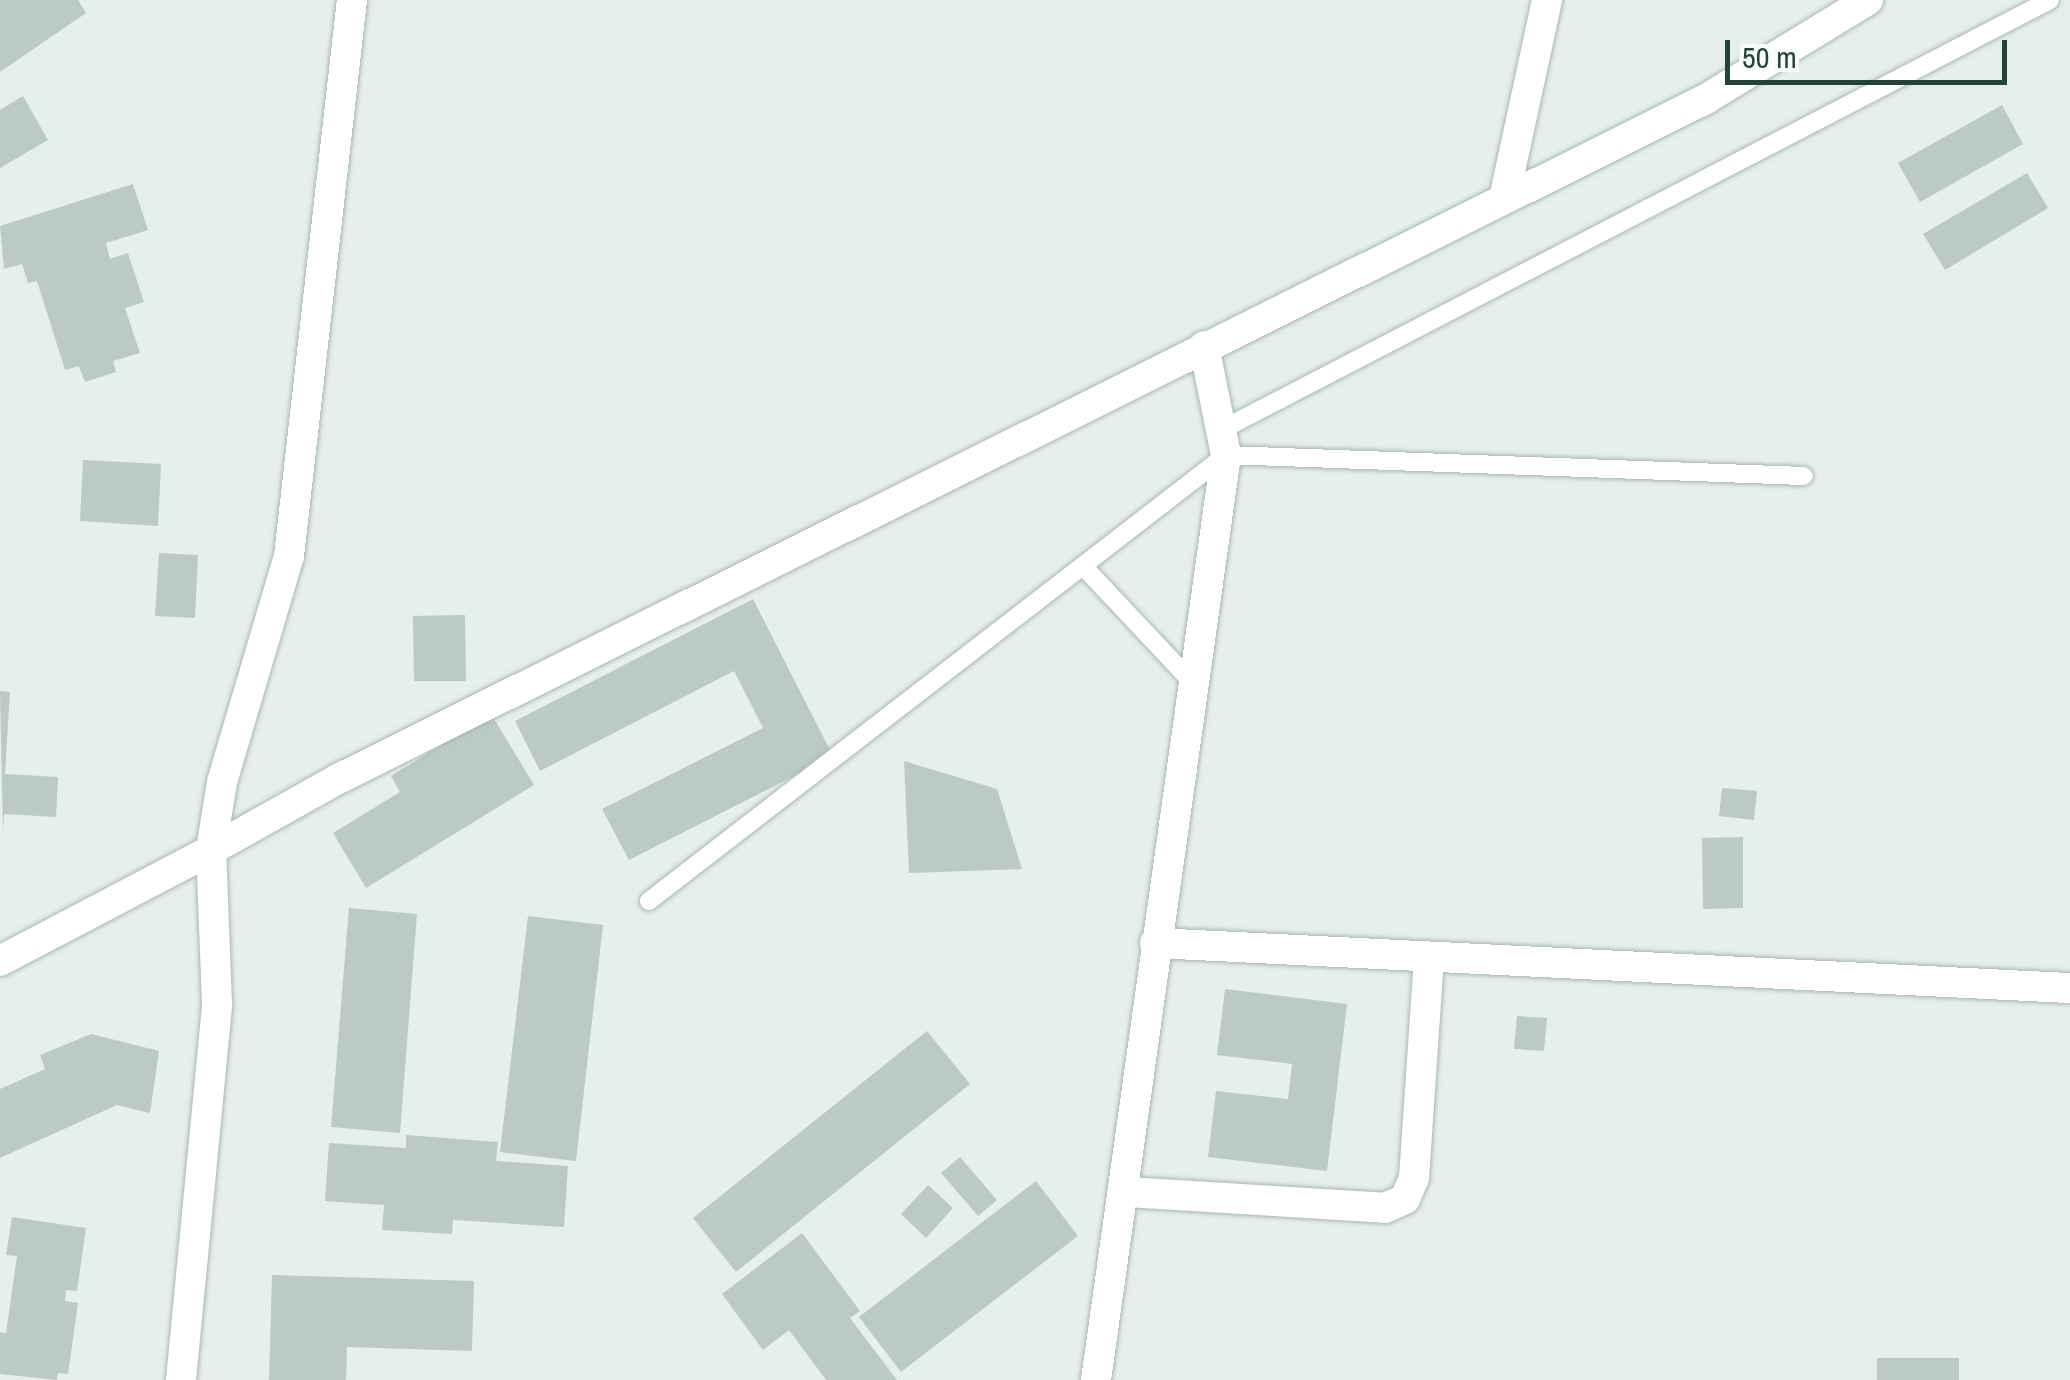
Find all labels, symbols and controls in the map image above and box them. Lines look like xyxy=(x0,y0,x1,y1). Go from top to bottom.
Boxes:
scale bar xyxy=(1730,20,2012,82)
text: 50 m xyxy=(1742,37,1797,77)

